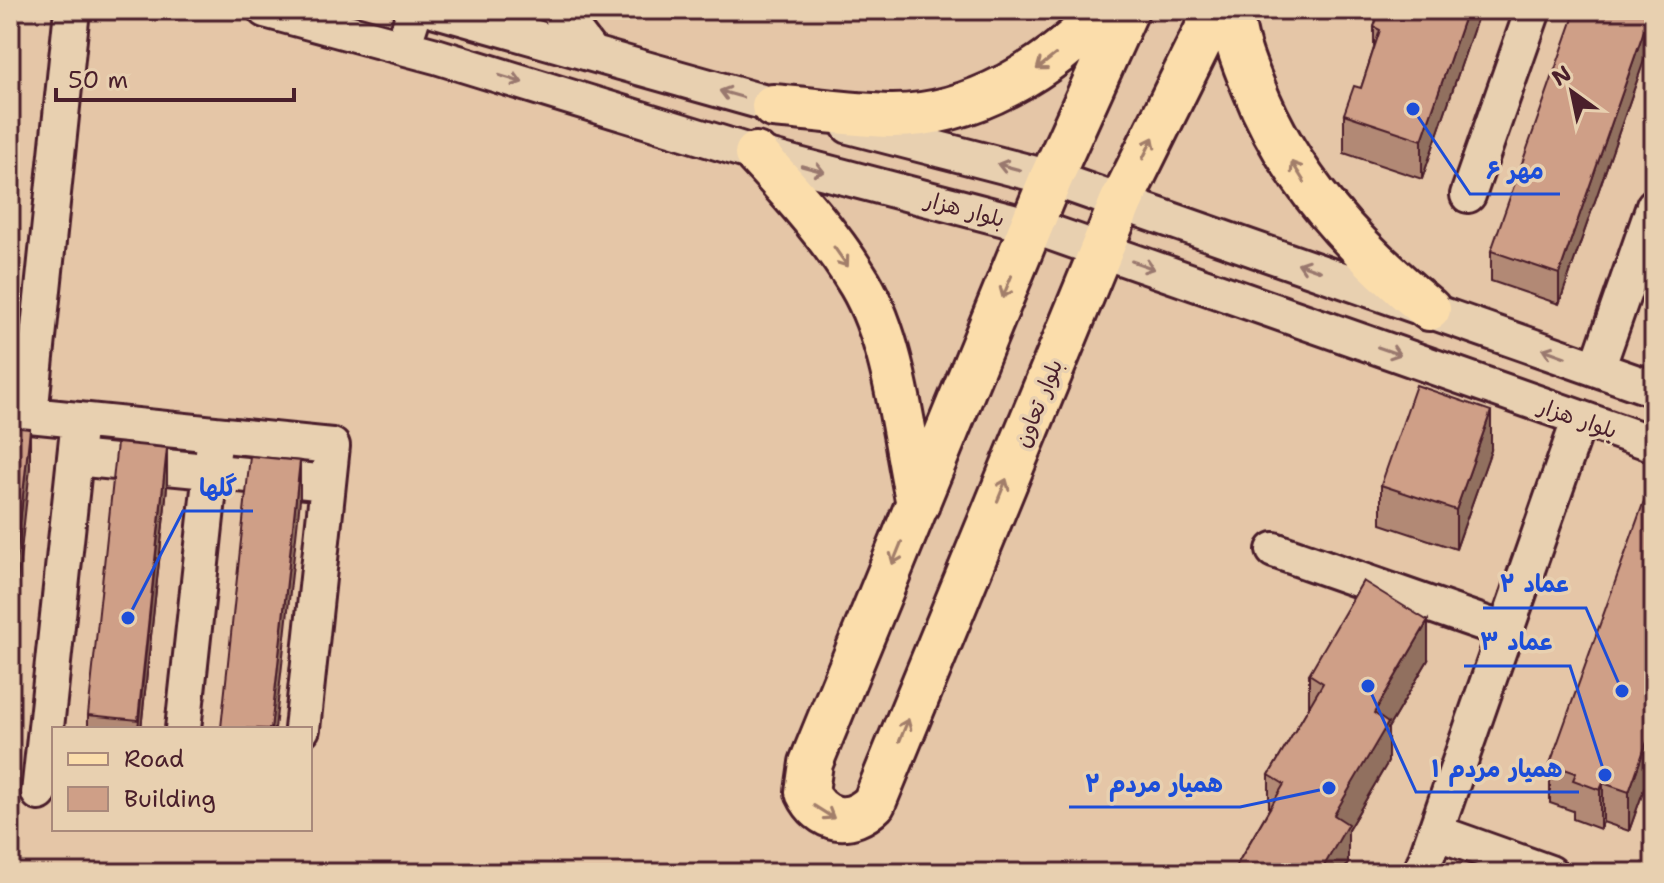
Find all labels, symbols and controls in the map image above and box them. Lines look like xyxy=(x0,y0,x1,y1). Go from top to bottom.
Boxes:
scale bar xyxy=(56,52,294,102)
north arrow xyxy=(1532,52,1612,132)
one-way arrow xyxy=(1036,53,1057,70)
text: N xyxy=(1546,59,1577,93)
text: 50 m xyxy=(68,64,128,96)
one-way arrow xyxy=(498,72,523,87)
one-way arrow xyxy=(718,86,744,101)
one-way arrow xyxy=(1140,136,1156,160)
callout: مهر ۶ xyxy=(1470,146,1560,194)
text: مهر ۶ xyxy=(1486,155,1544,187)
one-way arrow xyxy=(997,159,1023,174)
one-way arrow xyxy=(800,162,826,177)
one-way arrow xyxy=(1289,162,1306,184)
street label: بلوار هزار xyxy=(920,184,1008,234)
one-way arrow xyxy=(833,246,849,268)
one-way arrow xyxy=(1131,259,1156,274)
one-way arrow xyxy=(1297,259,1322,273)
one-way arrow xyxy=(998,274,1013,299)
one-way arrow xyxy=(1376,345,1401,360)
one-way arrow xyxy=(1542,345,1567,360)
street label: بلوار تعاون xyxy=(1008,355,1069,452)
street label: بلوار هزار xyxy=(1533,391,1621,445)
callout: گلها xyxy=(183,463,253,511)
text: گلها xyxy=(199,472,237,504)
one-way arrow xyxy=(996,478,1011,503)
one-way arrow xyxy=(889,541,904,565)
callout: عماد ۲ xyxy=(1483,560,1586,608)
text: عماد ۲ xyxy=(1500,568,1570,600)
callout: عماد ۳ xyxy=(1464,618,1570,666)
text: عماد ۳ xyxy=(1480,626,1554,658)
one-way arrow xyxy=(897,718,912,743)
legend xyxy=(52,727,312,831)
text: Road xyxy=(124,743,184,775)
callout: همیار مردم ۱ xyxy=(1416,744,1579,792)
text: همیار مردم ۱ xyxy=(1432,753,1562,787)
callout: همیار مردم ۲ xyxy=(1069,759,1240,807)
text: همیار مردم ۲ xyxy=(1085,768,1223,802)
text: Building xyxy=(124,783,216,815)
one-way arrow xyxy=(813,803,835,820)

